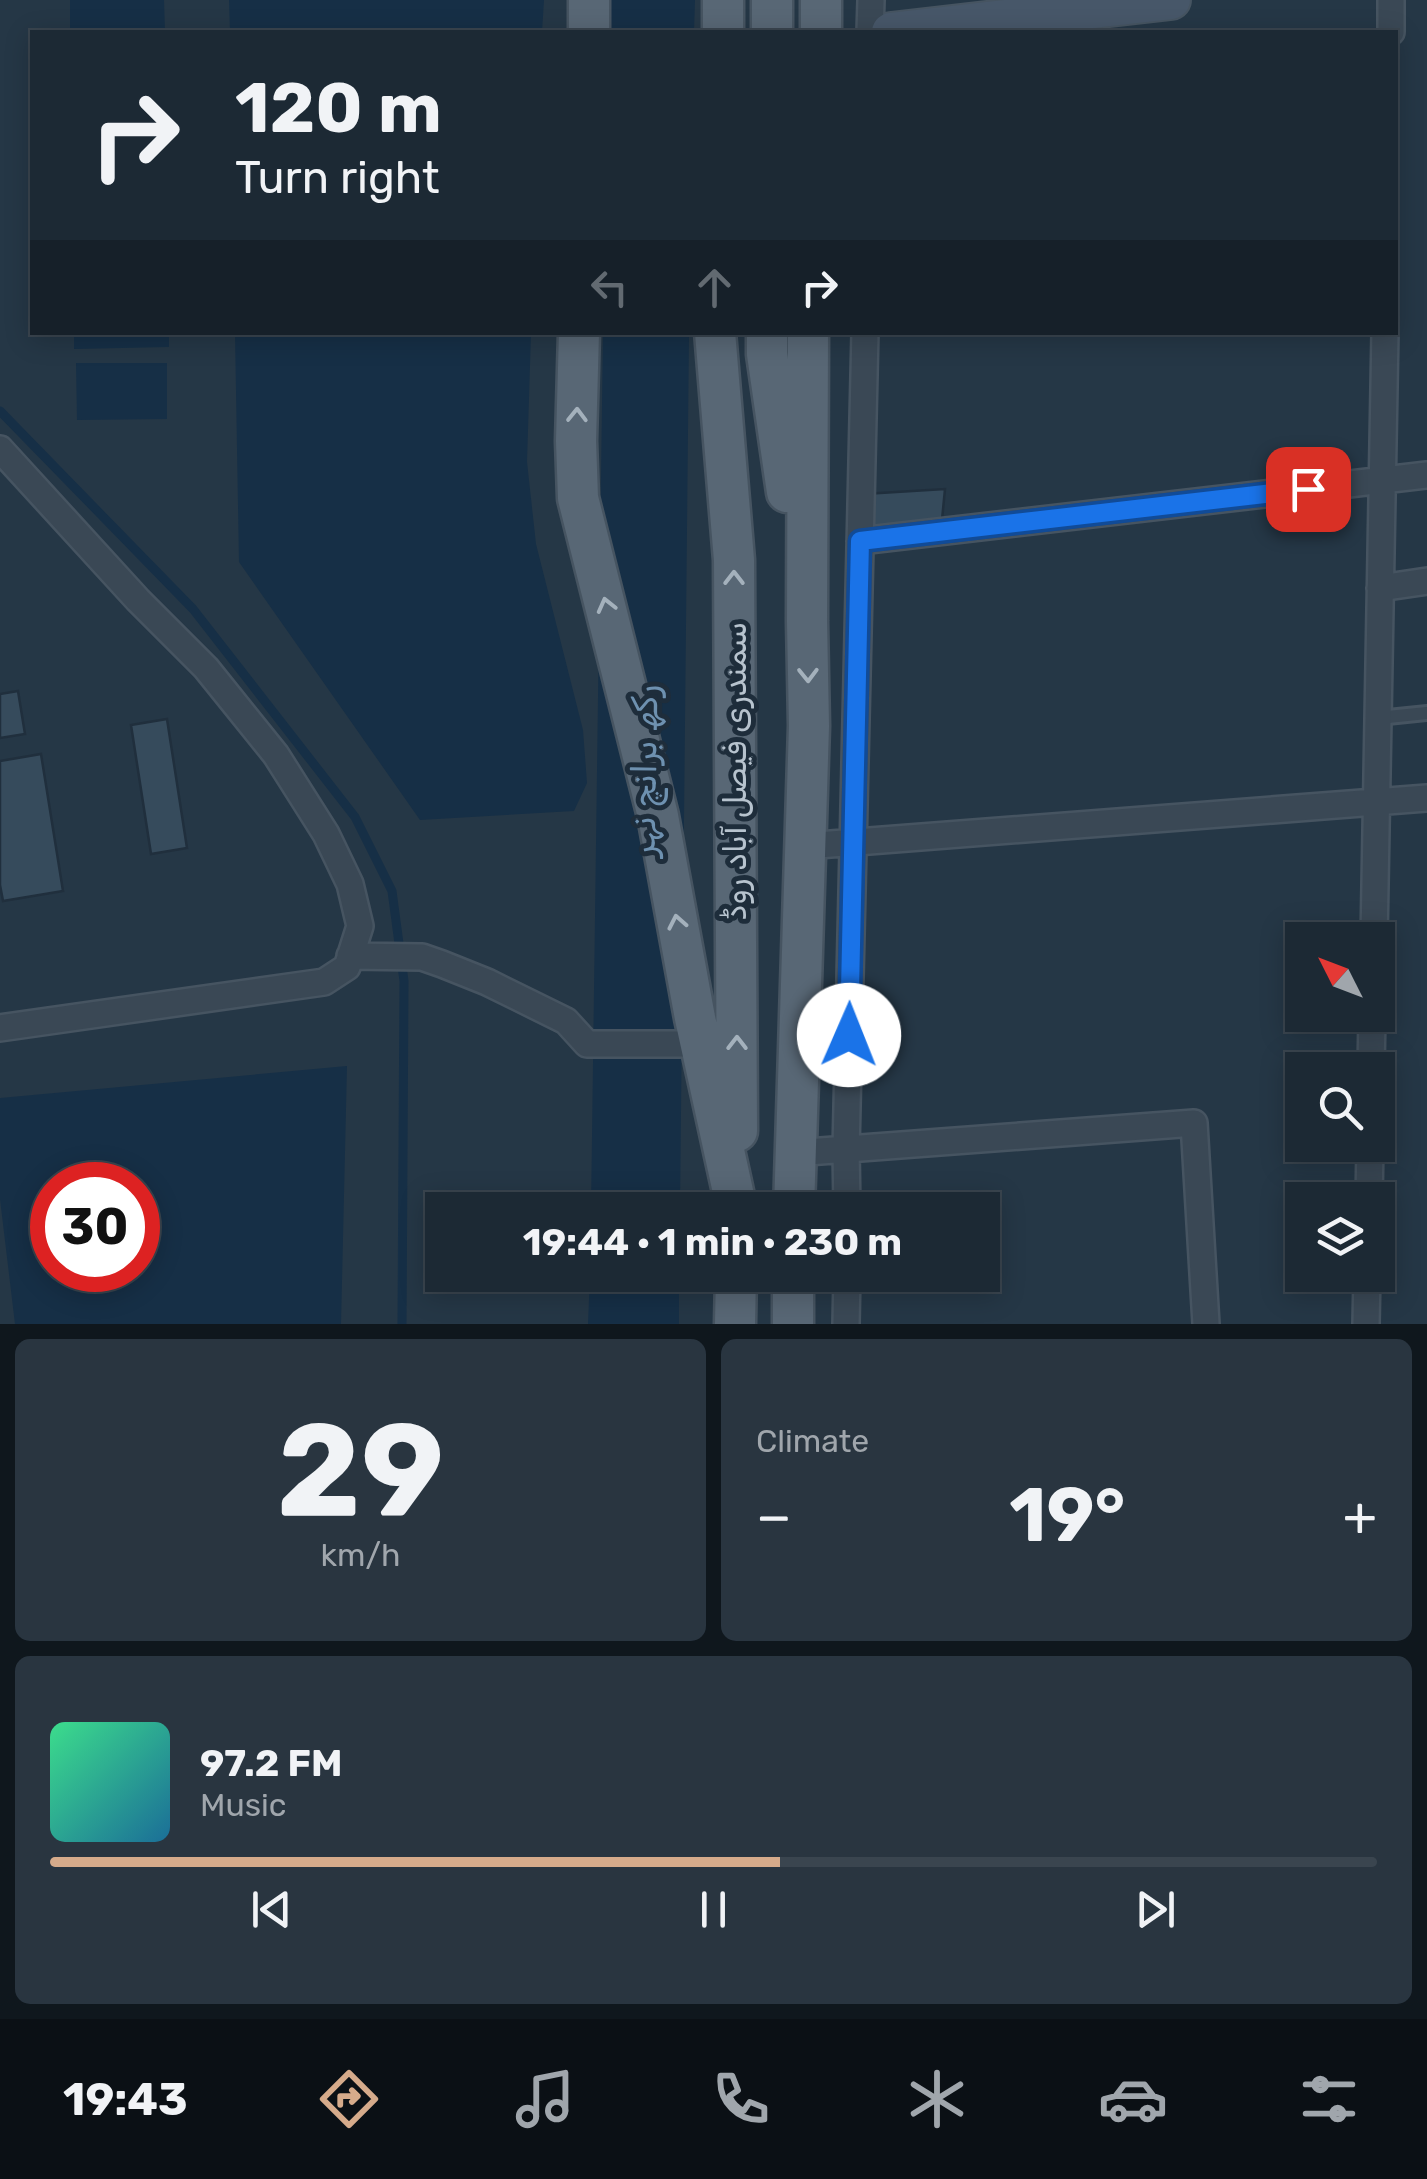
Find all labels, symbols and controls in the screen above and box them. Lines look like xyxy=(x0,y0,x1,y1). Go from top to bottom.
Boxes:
text: 120 m xyxy=(235,67,442,150)
icon: right xyxy=(70,70,200,200)
text: Turn right xyxy=(235,151,439,204)
icon: left xyxy=(582,260,637,315)
icon: ahead xyxy=(687,260,742,315)
icon: right xyxy=(792,260,847,315)
one-way arrow xyxy=(566,407,587,423)
pin xyxy=(1266,447,1351,532)
icon: arrive xyxy=(1281,462,1336,517)
one-way arrow xyxy=(724,569,745,585)
one-way arrow xyxy=(597,597,618,614)
street label: سمندری فیصل آباد روڈ xyxy=(716,622,754,920)
one-way arrow xyxy=(798,667,819,683)
water label: رکھ برانچ نہر xyxy=(621,685,670,860)
one-way arrow xyxy=(668,914,689,931)
north arrow xyxy=(1285,922,1395,1032)
map controls xyxy=(1285,922,1395,1292)
position arrow xyxy=(797,983,901,1087)
one-way arrow xyxy=(726,1034,748,1050)
button: search xyxy=(1285,1052,1395,1162)
speed limit sign: 30 xyxy=(30,1162,160,1292)
button: layers xyxy=(1285,1182,1395,1292)
text: 19:44 · 1 min · 230 m xyxy=(523,1219,902,1265)
text: 29 xyxy=(277,1393,444,1548)
text: Climate xyxy=(756,1422,869,1460)
text: 19° xyxy=(1009,1471,1125,1560)
text: − xyxy=(756,1484,792,1549)
text: + xyxy=(1343,1484,1377,1549)
text: km/h xyxy=(321,1536,400,1574)
text: 97.2 FM xyxy=(200,1740,343,1786)
text: Music xyxy=(200,1786,286,1824)
icon: previous xyxy=(244,1882,299,1937)
icon: pause xyxy=(686,1882,741,1937)
icon: next xyxy=(1128,1882,1183,1937)
icon: directions xyxy=(314,2064,384,2134)
icon: music xyxy=(510,2064,580,2134)
icon: phone xyxy=(706,2064,776,2134)
icon: climate xyxy=(902,2064,972,2134)
icon: car xyxy=(1098,2064,1168,2134)
icon: filters xyxy=(1294,2064,1364,2134)
text: 19:43 xyxy=(63,2073,188,2126)

